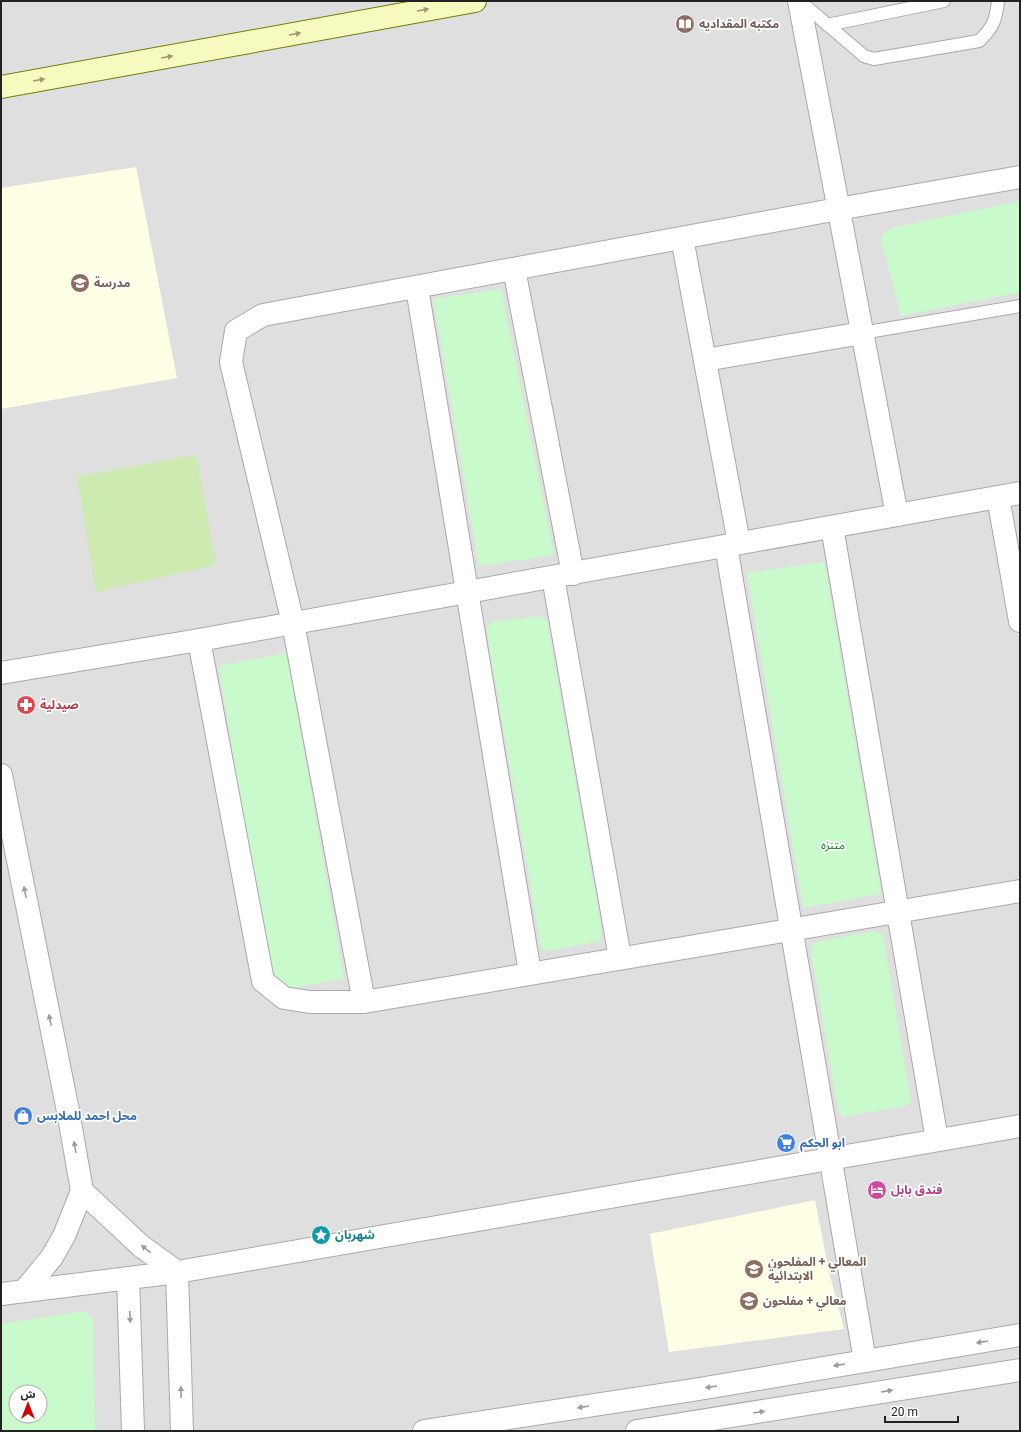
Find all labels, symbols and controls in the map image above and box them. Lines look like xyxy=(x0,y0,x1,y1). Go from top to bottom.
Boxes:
one-way arrow xyxy=(417,7,429,13)
library icon: مكتبه المقداديه xyxy=(674,13,696,35)
place label: مكتبه المقداديه xyxy=(699,17,779,31)
one-way arrow xyxy=(289,30,301,36)
one-way arrow xyxy=(161,54,173,60)
one-way arrow xyxy=(33,77,45,83)
school or university icon: مدرسة xyxy=(69,272,91,294)
place label: مدرسة xyxy=(94,276,130,290)
pharmacy icon: صيدلية xyxy=(15,694,37,716)
place label: صيدلية xyxy=(40,698,79,712)
park label: متنزه xyxy=(821,838,845,852)
one-way arrow xyxy=(21,886,27,899)
one-way arrow xyxy=(47,1014,53,1026)
shop icon: محل احمد للملابس xyxy=(12,1105,34,1127)
place label: محل احمد للملابس xyxy=(37,1109,137,1123)
supermarket icon: ابو الحكم xyxy=(775,1132,797,1154)
place label: ابو الحكم xyxy=(800,1136,845,1152)
one-way arrow xyxy=(72,1141,78,1154)
hotel icon: فندق بابل xyxy=(866,1179,888,1201)
place label: فندق بابل xyxy=(891,1183,942,1197)
place icon: شهربان xyxy=(310,1224,332,1246)
place label: شهربان xyxy=(335,1228,375,1242)
one-way arrow xyxy=(140,1245,151,1253)
place label: المعالي + المفلحون الابتدائية xyxy=(768,1255,866,1283)
school or university icon: المعالي + المفلحون الابتدائية xyxy=(743,1258,765,1280)
school or university icon: معالي + مفلحون xyxy=(738,1290,760,1312)
place label: معالي + مفلحون xyxy=(763,1294,847,1311)
one-way arrow xyxy=(127,1311,133,1324)
one-way arrow xyxy=(975,1339,988,1345)
one-way arrow xyxy=(833,1363,846,1369)
north arrow xyxy=(8,1384,48,1424)
one-way arrow xyxy=(705,1384,717,1390)
one-way arrow xyxy=(178,1385,184,1398)
text: ش xyxy=(20,1388,36,1401)
one-way arrow xyxy=(881,1388,893,1394)
scale bar xyxy=(885,1398,958,1424)
one-way arrow xyxy=(577,1404,589,1410)
text: 20 m xyxy=(891,1405,918,1419)
one-way arrow xyxy=(753,1409,765,1415)

